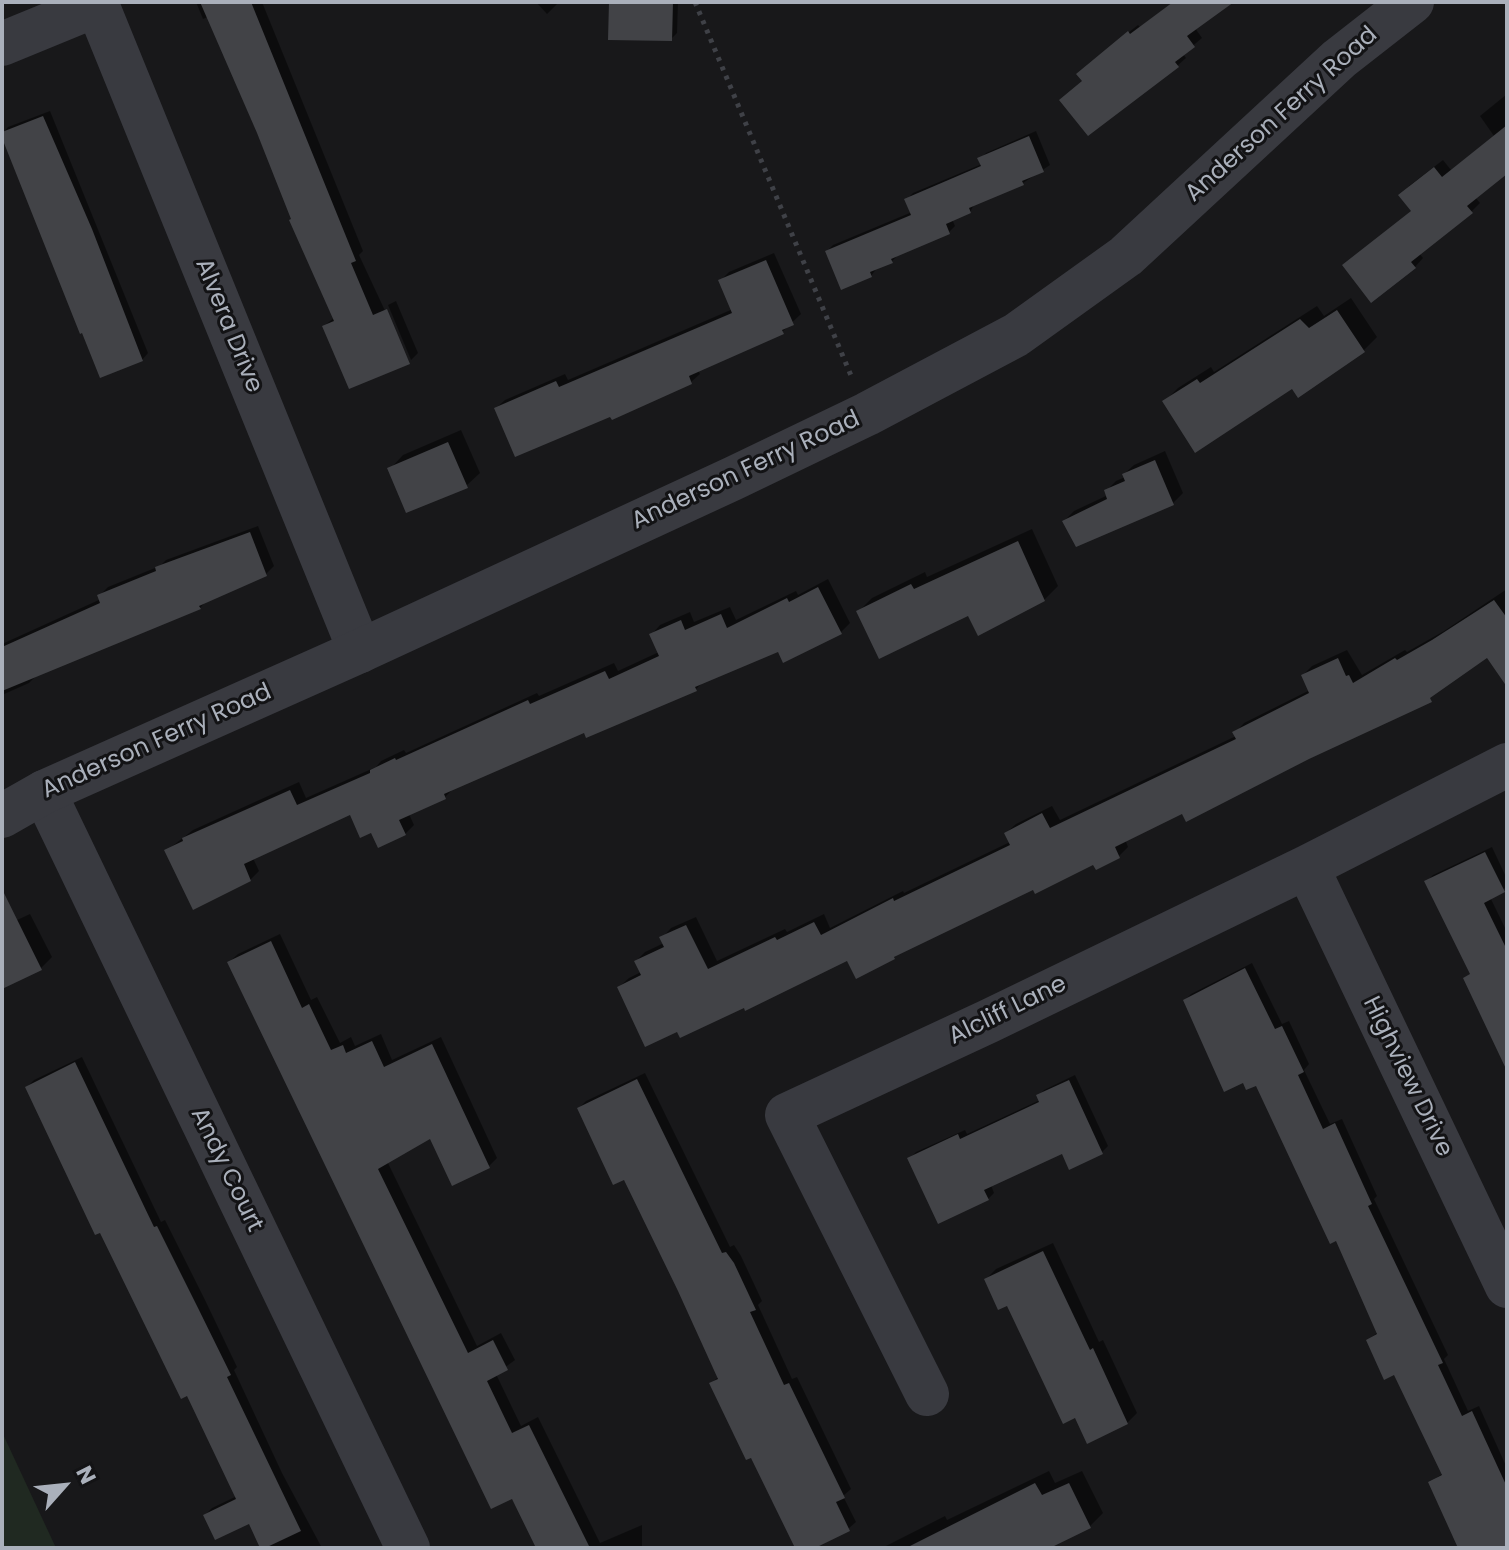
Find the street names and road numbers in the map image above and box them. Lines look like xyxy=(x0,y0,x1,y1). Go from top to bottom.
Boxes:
street label: Anderson Ferry Road xyxy=(1180,21,1384,209)
street label: Alvera Drive xyxy=(188,255,268,397)
street label: Anderson Ferry Road xyxy=(627,405,865,537)
street label: Anderson Ferry Road xyxy=(38,678,276,806)
street label: Alcliff Lane xyxy=(944,970,1072,1052)
street label: Highview Drive xyxy=(1356,992,1458,1162)
street label: Andy Court xyxy=(184,1103,268,1237)

